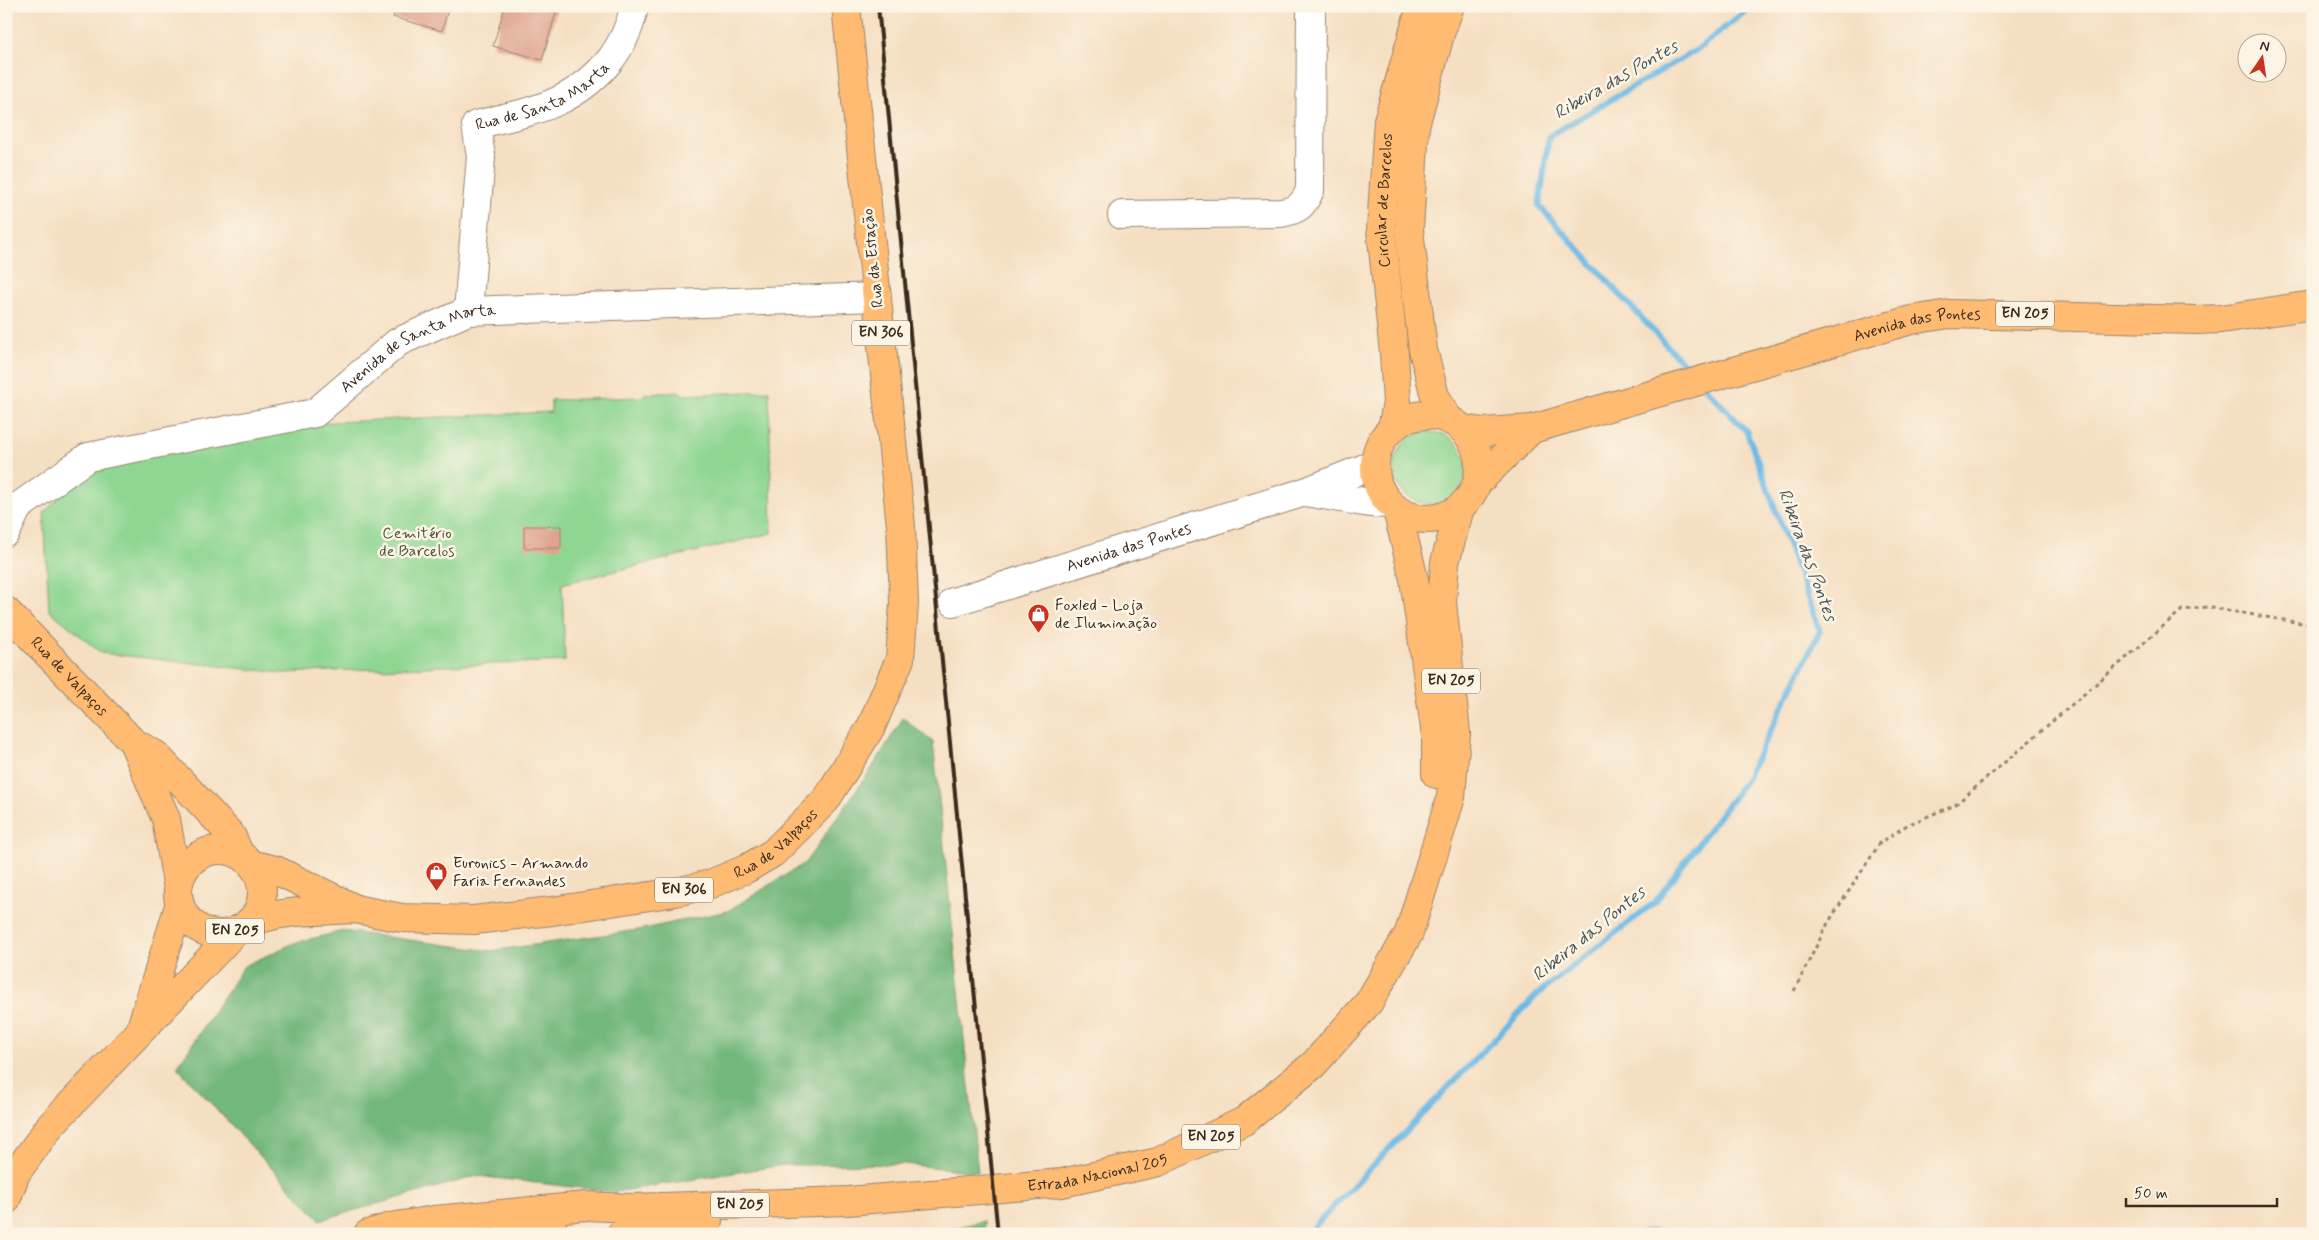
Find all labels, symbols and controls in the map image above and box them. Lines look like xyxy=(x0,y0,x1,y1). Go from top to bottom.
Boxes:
north arrow xyxy=(2236,32,2286,82)
water label: Ribeira das Pontes xyxy=(1550,34,1684,125)
text: N xyxy=(2258,36,2271,56)
street label: Rua de Santa Marta xyxy=(473,57,614,135)
street label: Circular de Barcelos xyxy=(1371,132,1398,269)
street label: Rua da Estação xyxy=(857,207,889,309)
street label: Avenida de Santa Marta xyxy=(336,300,497,397)
road number: EN 205 xyxy=(1996,302,2054,326)
street label: Avenida das Pontes xyxy=(1851,303,1981,347)
road number: EN 306 xyxy=(852,320,910,346)
water label: Ribeira das Pontes xyxy=(1772,485,1843,627)
street label: Avenida das Pontes xyxy=(1064,518,1194,576)
park label: Cemitério de Barcelos xyxy=(379,523,455,562)
place label: Foxled - Loja de Iluminação xyxy=(1055,595,1157,634)
shop icon: Foxled - Loja de Iluminação xyxy=(1027,602,1051,633)
street label: Rua de Valpaços xyxy=(26,632,113,721)
road number: EN 205 xyxy=(1422,668,1480,694)
street label: Rua de Valpaços xyxy=(730,804,822,883)
place label: Euronics - Armando Faria Fernandes xyxy=(453,853,588,892)
shop icon: Euronics - Armando Faria Fernandes xyxy=(425,860,449,891)
road number: EN 306 xyxy=(655,878,713,902)
water label: Ribeira das Pontes xyxy=(1527,880,1652,987)
road number: EN 205 xyxy=(206,918,264,944)
road number: EN 205 xyxy=(1182,1124,1240,1150)
street label: Estrada Nacional 205 xyxy=(1026,1148,1172,1196)
scale bar xyxy=(2126,1175,2278,1207)
text: 50 m xyxy=(2134,1184,2168,1204)
road number: EN 205 xyxy=(711,1192,769,1218)

